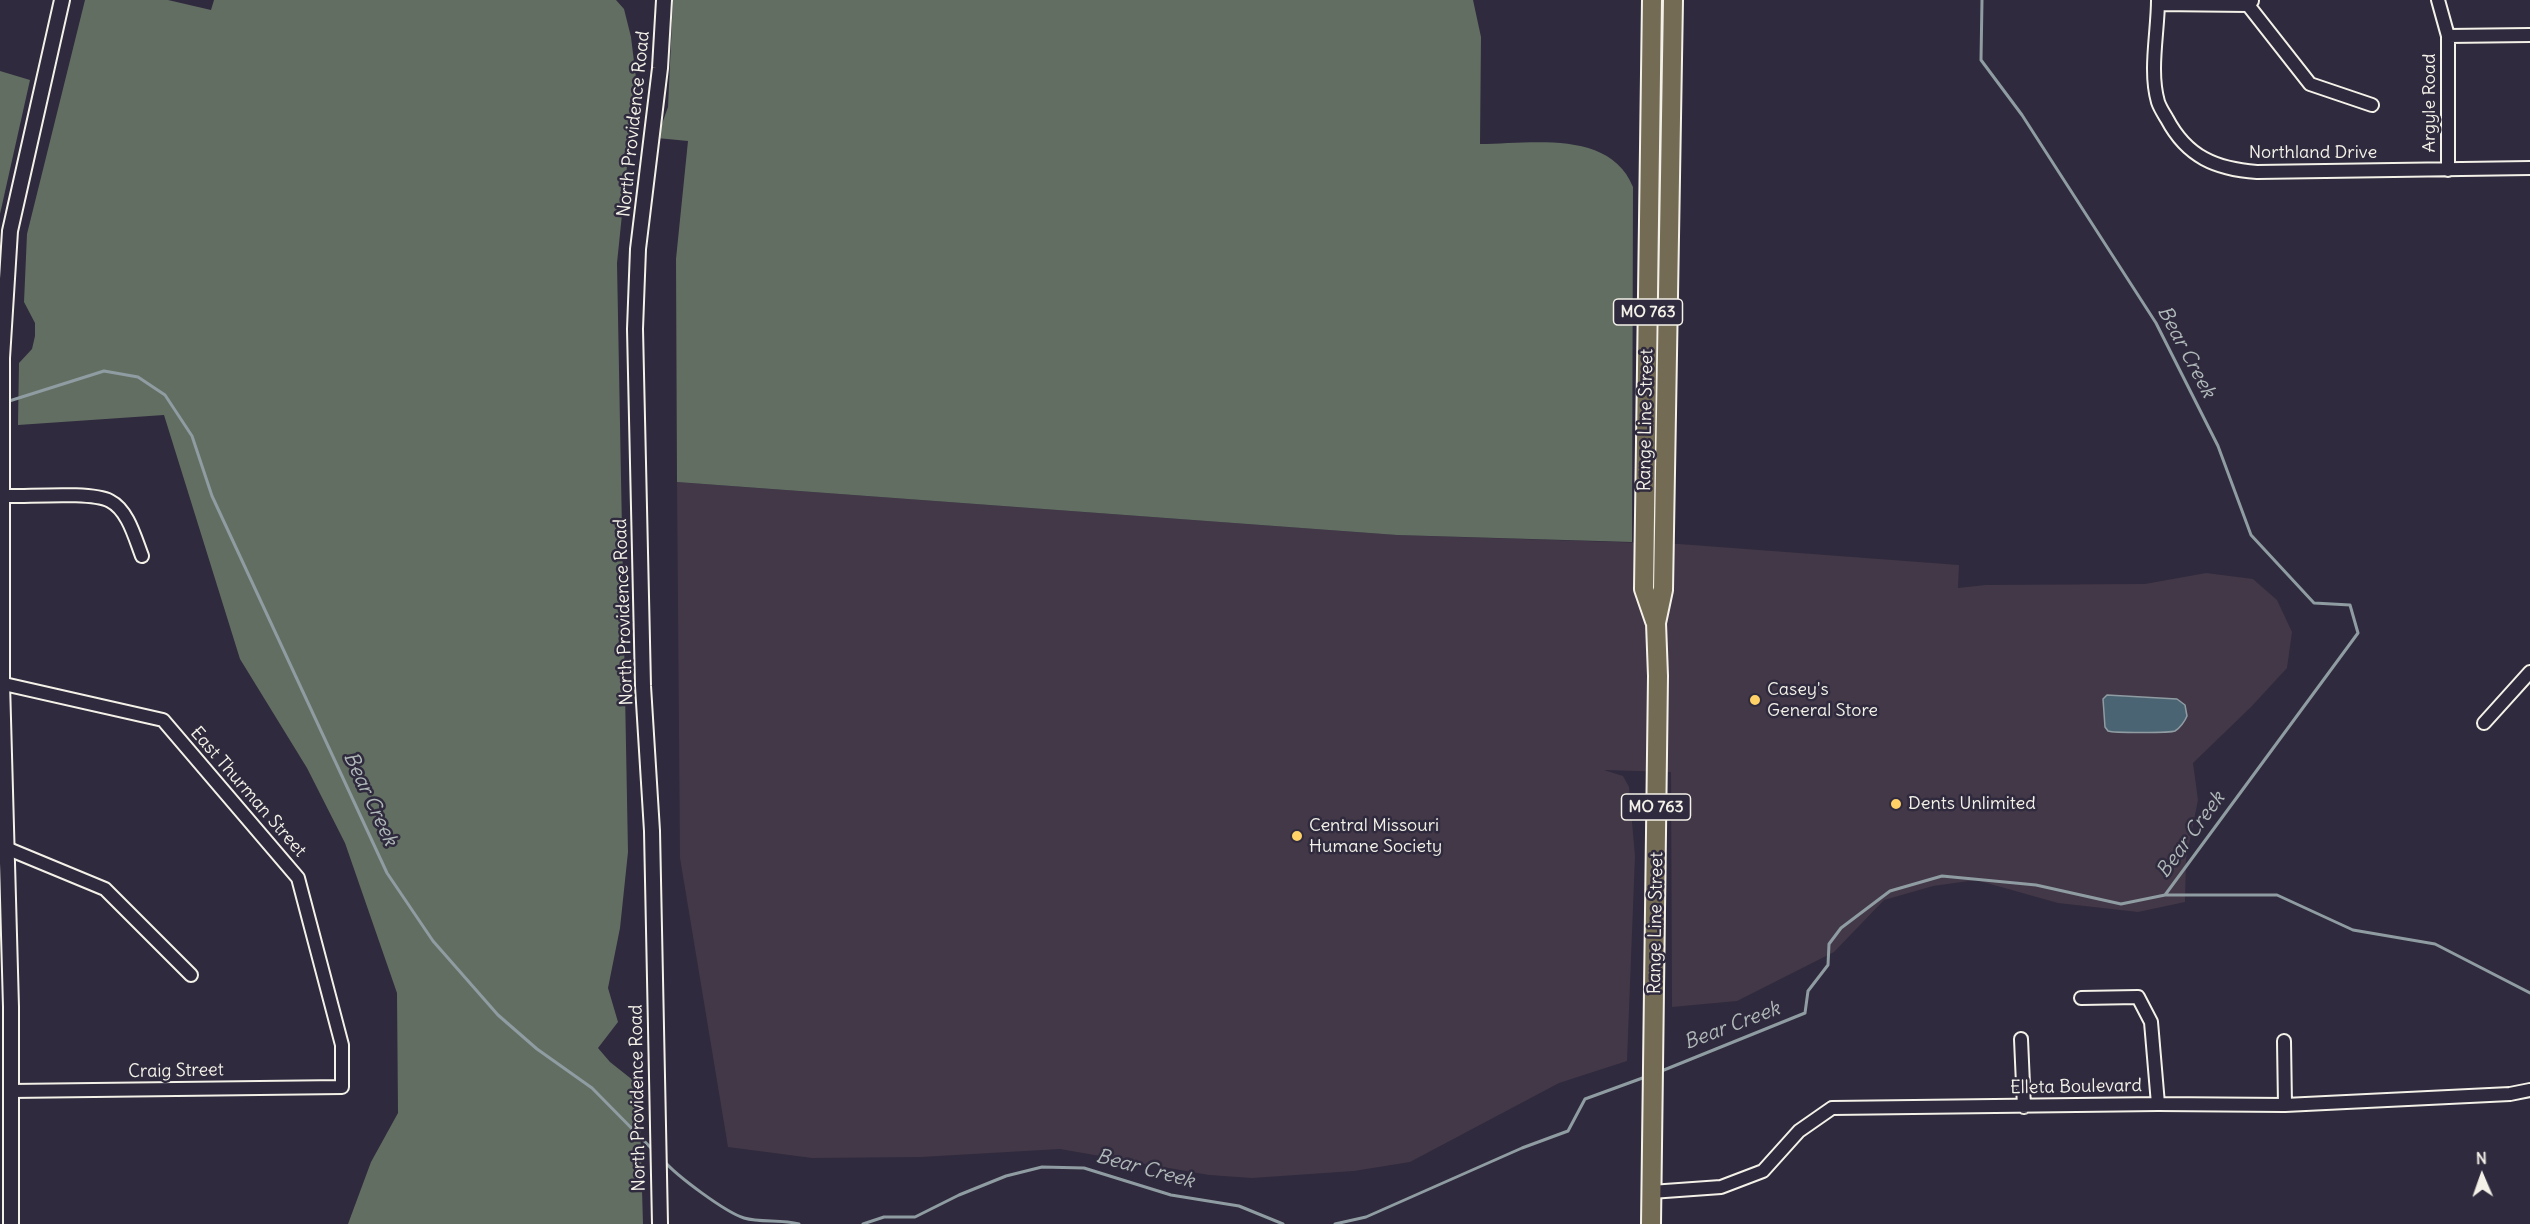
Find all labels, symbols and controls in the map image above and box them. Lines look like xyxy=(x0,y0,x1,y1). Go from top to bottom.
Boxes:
street label: North Providence Road xyxy=(613,30,655,218)
street label: Argyle Road xyxy=(2419,53,2441,153)
street label: Northland Drive xyxy=(2249,142,2377,164)
road number: MO 763 xyxy=(1614,299,1682,325)
water label: Bear Creek xyxy=(2152,302,2220,402)
street label: Range Line Street xyxy=(1634,349,1658,491)
street label: North Providence Road xyxy=(610,518,638,706)
place label: Casey's General Store xyxy=(1767,679,1878,722)
marker: Casey's General Store xyxy=(1748,693,1762,707)
street label: East Thurman Street xyxy=(186,722,310,862)
water label: Bear Creek xyxy=(338,748,402,850)
water label: Bear Creek xyxy=(2152,787,2230,883)
place label: Dents Unlimited xyxy=(1908,793,2036,815)
road number: MO 763 xyxy=(1622,794,1690,820)
marker: Dents Unlimited xyxy=(1889,797,1903,811)
place label: Central Missouri Humane Society xyxy=(1309,815,1442,858)
marker: Central Missouri Humane Society xyxy=(1290,829,1304,843)
street label: Range Line Street xyxy=(1644,852,1668,994)
water label: Bear Creek xyxy=(1681,997,1783,1055)
street label: North Providence Road xyxy=(626,1004,650,1192)
street label: Craig Street xyxy=(128,1059,224,1083)
street label: Elleta Boulevard xyxy=(2010,1075,2142,1099)
water label: Bear Creek xyxy=(1093,1144,1197,1194)
north arrow xyxy=(2452,1146,2512,1206)
text: N xyxy=(2475,1148,2487,1168)

